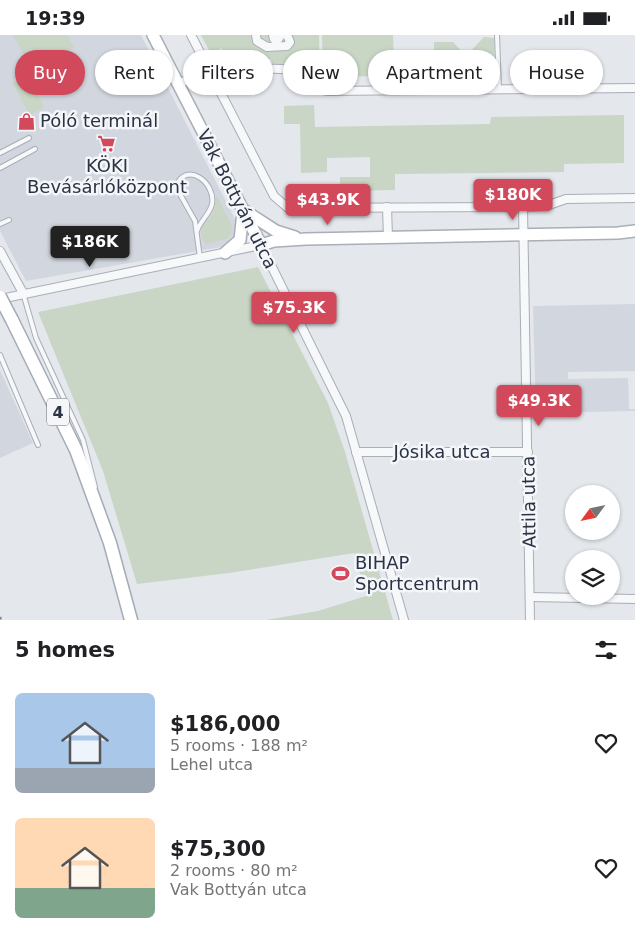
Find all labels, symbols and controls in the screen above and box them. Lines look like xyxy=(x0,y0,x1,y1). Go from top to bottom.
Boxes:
text: 19:39 xyxy=(25,7,85,29)
chip: Buy xyxy=(15,50,85,95)
chip: Rent xyxy=(95,50,173,95)
chip: Filters xyxy=(183,50,273,95)
chip: New xyxy=(283,50,358,95)
chip: Apartment xyxy=(368,50,500,95)
chip: House xyxy=(510,50,603,95)
place label: Póló terminál xyxy=(40,110,158,131)
shop icon: Póló terminál xyxy=(16,111,36,131)
street label: Vak Bottyán utca xyxy=(193,125,282,272)
supermarket icon: KÖKI Bevásárlóközpont xyxy=(97,133,117,153)
place label: KÖKI Bevásárlóközpont xyxy=(27,155,187,197)
pin: $180K xyxy=(478,179,548,221)
pin: $43.9K xyxy=(287,183,369,226)
text: $180K xyxy=(485,185,541,204)
text: $43.9K xyxy=(296,190,360,209)
pin: $186K xyxy=(55,225,125,268)
text: $186K xyxy=(62,232,118,251)
pin: $75.3K xyxy=(253,291,335,334)
text: $75.3K xyxy=(262,298,326,317)
pin: $49.3K xyxy=(498,385,580,427)
text: $49.3K xyxy=(507,391,571,410)
road number: 4 xyxy=(47,399,69,426)
street label: Jósika utca xyxy=(393,441,490,462)
street label: Attila utca xyxy=(517,456,540,548)
north arrow xyxy=(565,485,620,540)
map controls xyxy=(565,485,620,605)
button: layers xyxy=(565,550,620,605)
place label: BIHAP Sportcentrum xyxy=(355,552,479,594)
sports icon: BIHAP Sportcentrum xyxy=(331,563,351,583)
icon: filters xyxy=(592,636,620,664)
text: 5 homes xyxy=(15,638,115,662)
text: $186,000 xyxy=(170,712,280,736)
icon: home xyxy=(55,713,115,773)
icon: heart xyxy=(592,729,620,757)
text: 5 rooms · 188 m² xyxy=(170,736,308,755)
text: Lehel utca xyxy=(170,755,253,774)
text: $75,300 xyxy=(170,837,266,861)
icon: home xyxy=(55,838,115,898)
icon: heart xyxy=(592,854,620,882)
text: 2 rooms · 80 m² xyxy=(170,861,298,880)
text: Vak Bottyán utca xyxy=(170,880,307,899)

